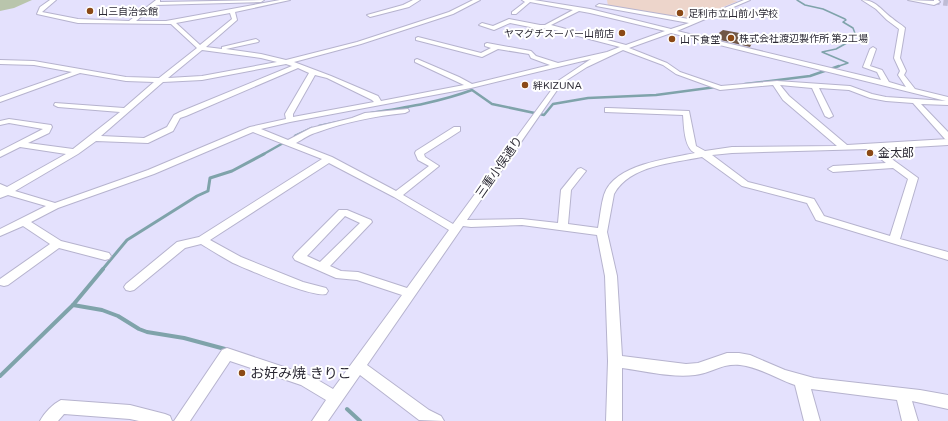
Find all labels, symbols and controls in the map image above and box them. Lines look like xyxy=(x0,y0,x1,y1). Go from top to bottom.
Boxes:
marker: 山三自治会館 xyxy=(85,6,95,16)
place label: 山三自治会館 xyxy=(98,6,158,18)
marker: 足利市立山前小学校 xyxy=(675,8,685,18)
place label: 足利市立山前小学校 xyxy=(688,8,778,20)
place label: ヤマグチスーパー山前店 xyxy=(504,28,614,40)
marker: ヤマグチスーパー山前店 xyxy=(617,28,627,38)
marker: 株式会社渡辺製作所 第2工場 xyxy=(726,33,736,43)
place label: 株式会社渡辺製作所 第2工場 xyxy=(739,33,868,45)
marker: 山下食堂 xyxy=(667,34,677,44)
place label: 山下食堂 xyxy=(680,34,720,46)
marker: 絆KIZUNA xyxy=(520,80,530,90)
place label: 絆KIZUNA xyxy=(533,80,582,92)
street label: 三重小俣通り xyxy=(473,133,525,201)
place label: 金太郎 xyxy=(878,146,914,160)
marker: 金太郎 xyxy=(865,148,875,158)
place label: お好み焼 きりこ xyxy=(250,365,352,382)
marker: お好み焼 きりこ xyxy=(237,368,247,378)

